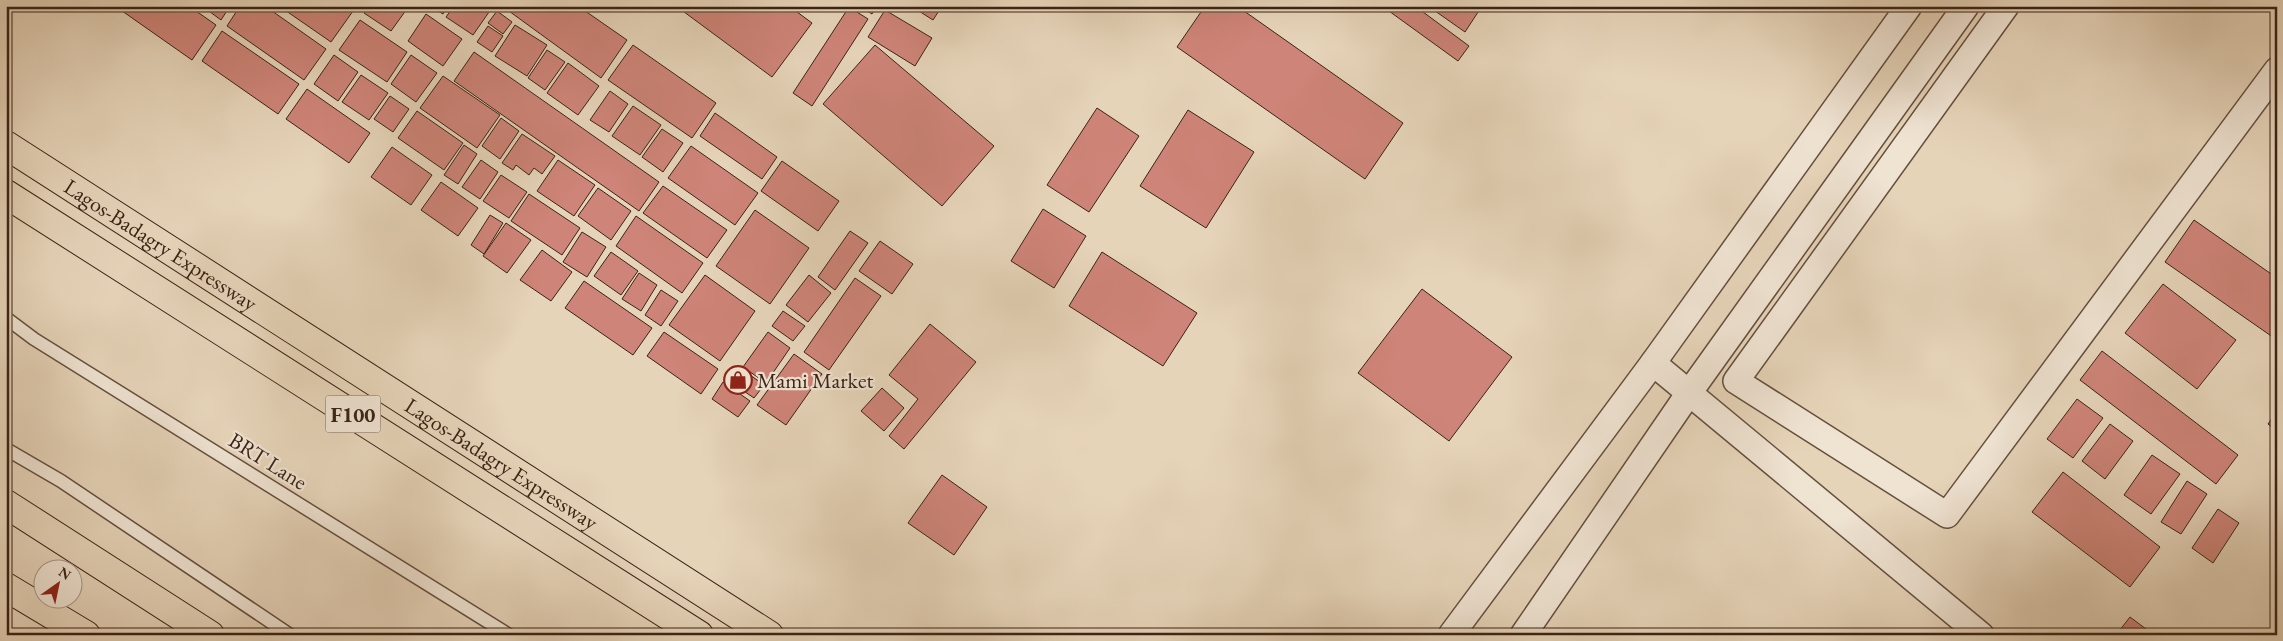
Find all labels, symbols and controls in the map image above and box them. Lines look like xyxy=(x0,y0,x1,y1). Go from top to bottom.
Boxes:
street label: Lagos-Badagry Expressway xyxy=(59,172,263,317)
shop icon: Mami Market xyxy=(723,365,753,395)
place label: Mami Market xyxy=(757,366,873,395)
street label: Lagos-Badagry Expressway xyxy=(399,390,604,536)
road number: F100 xyxy=(326,396,380,432)
street label: BRT Lane xyxy=(223,426,313,497)
north arrow xyxy=(32,558,82,608)
text: N xyxy=(55,562,75,584)

